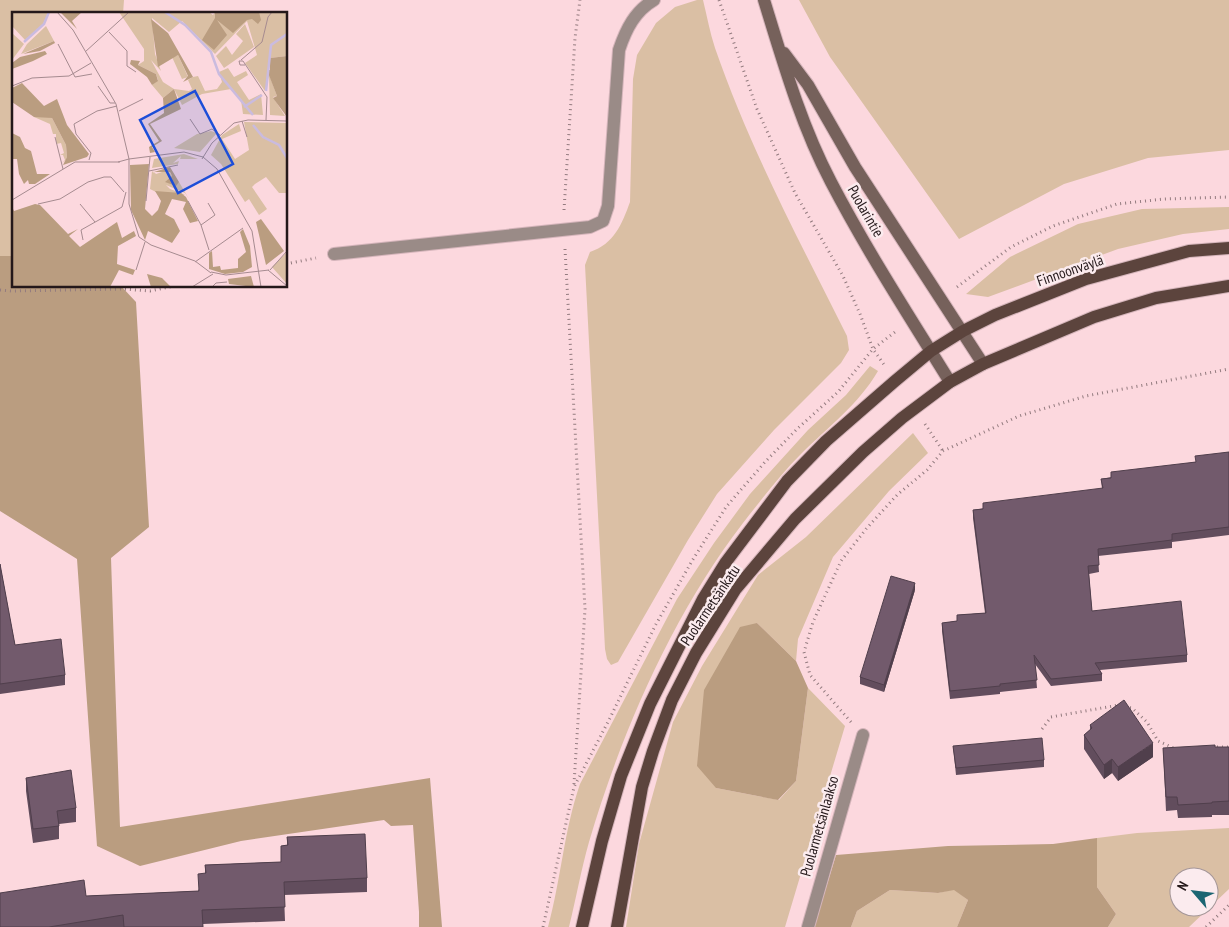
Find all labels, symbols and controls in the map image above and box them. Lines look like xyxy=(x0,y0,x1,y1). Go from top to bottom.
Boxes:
inset map xyxy=(12,12,288,288)
street label: Puolarintie xyxy=(844,182,888,240)
street label: Finnoonväylä xyxy=(1034,250,1106,290)
street label: Puolarmetsänkatu xyxy=(676,561,744,649)
street label: Puolarmetsänlaakso xyxy=(796,774,842,878)
north arrow xyxy=(1169,867,1219,917)
text: N xyxy=(1173,878,1192,893)

